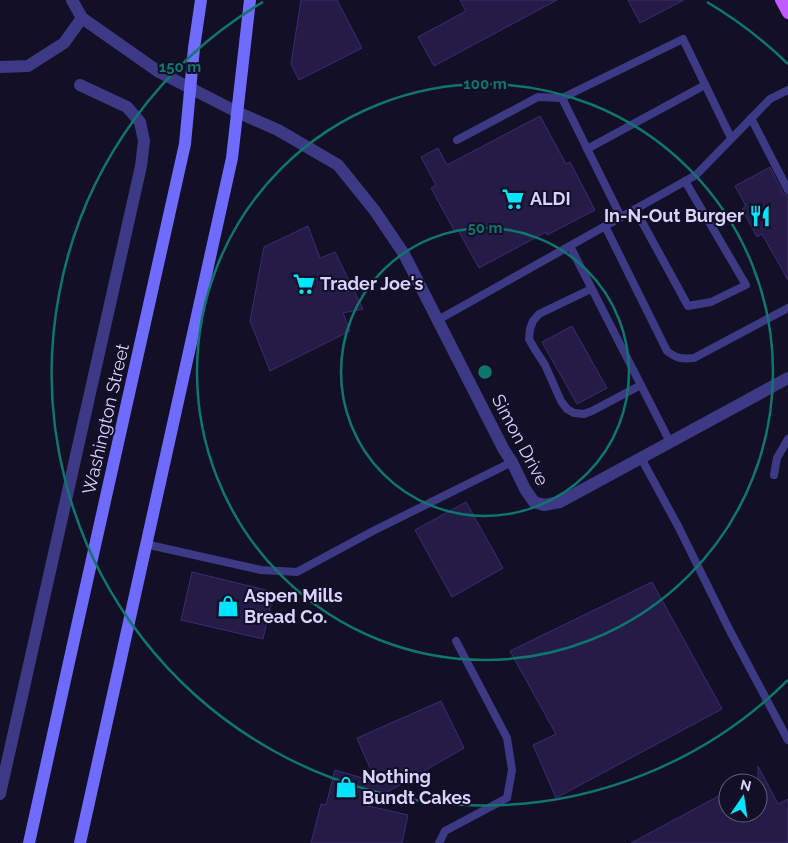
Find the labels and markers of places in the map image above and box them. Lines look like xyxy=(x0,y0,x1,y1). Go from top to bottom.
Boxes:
supermarket icon: ALDI xyxy=(500,186,526,212)
place label: ALDI xyxy=(530,188,571,209)
restaurant icon: In-N-Out Burger xyxy=(747,203,773,229)
place label: In-N-Out Burger xyxy=(604,205,744,226)
supermarket icon: Trader Joe's xyxy=(291,271,317,297)
place label: Trader Joe's xyxy=(320,273,423,294)
centre of rings xyxy=(476,363,494,381)
place label: Aspen Mills Bread Co. xyxy=(244,585,343,627)
shop icon: Aspen Mills Bread Co. xyxy=(215,593,241,619)
place label: Nothing Bundt Cakes xyxy=(362,766,471,808)
shop icon: Nothing Bundt Cakes xyxy=(333,774,359,800)

